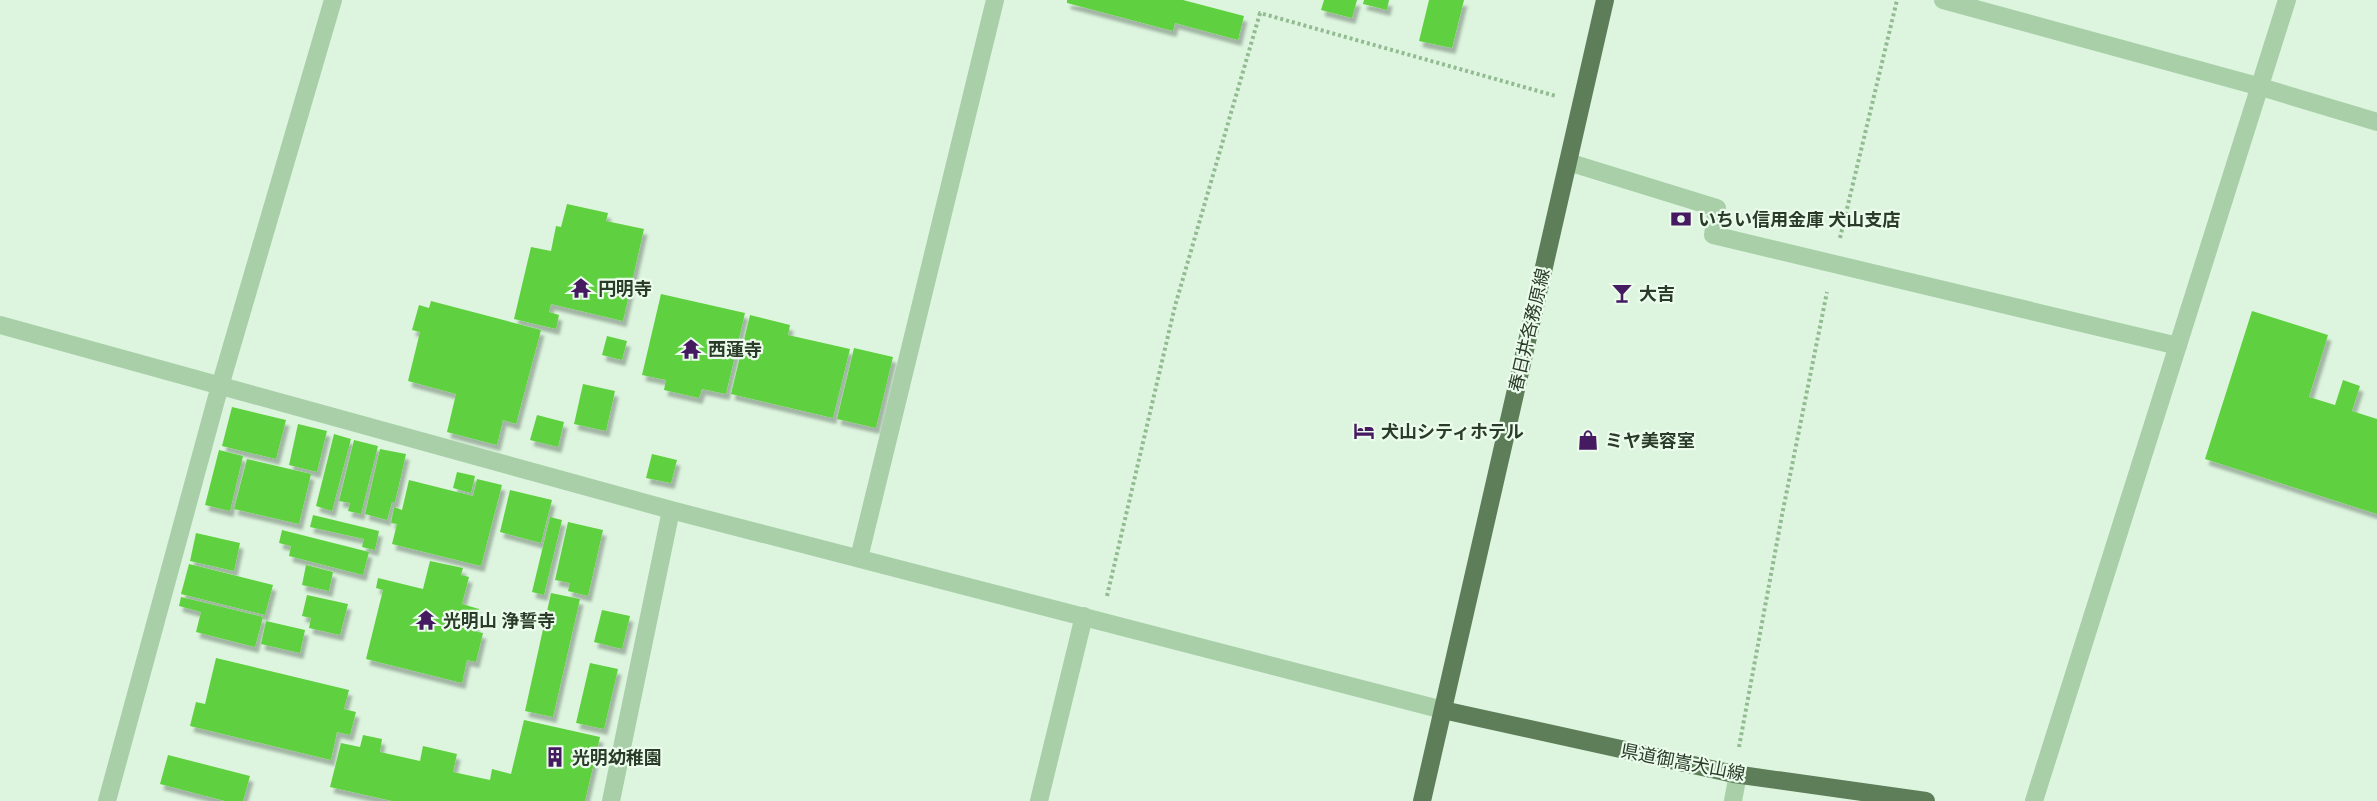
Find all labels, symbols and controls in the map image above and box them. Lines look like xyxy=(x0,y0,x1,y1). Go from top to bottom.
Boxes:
bank icon: いちい信用金庫 犬山支店 xyxy=(1669,207,1693,231)
place label: いちい信用金庫 犬山支店 xyxy=(1698,208,1900,231)
street label: 春日井各務原線 xyxy=(1504,266,1554,394)
temple icon: 円明寺 xyxy=(569,276,593,300)
place label: 円明寺 xyxy=(598,277,652,300)
bar icon: 大吉 xyxy=(1610,281,1634,305)
place label: 大吉 xyxy=(1639,282,1675,305)
temple icon: 西蓮寺 xyxy=(679,337,703,361)
place label: 西蓮寺 xyxy=(708,338,762,361)
hotel icon: 犬山シティホテル xyxy=(1352,419,1376,443)
place label: 犬山シティホテル xyxy=(1381,420,1524,443)
shop icon: ミヤ美容室 xyxy=(1576,428,1600,452)
place label: ミヤ美容室 xyxy=(1605,429,1695,452)
temple icon: 光明山 浄誓寺 xyxy=(414,608,438,632)
place label: 光明山 浄誓寺 xyxy=(443,609,555,632)
street label: 県道御嵩犬山線 xyxy=(1619,739,1747,785)
building icon: 光明幼稚園 xyxy=(543,745,567,769)
place label: 光明幼稚園 xyxy=(572,746,662,769)

